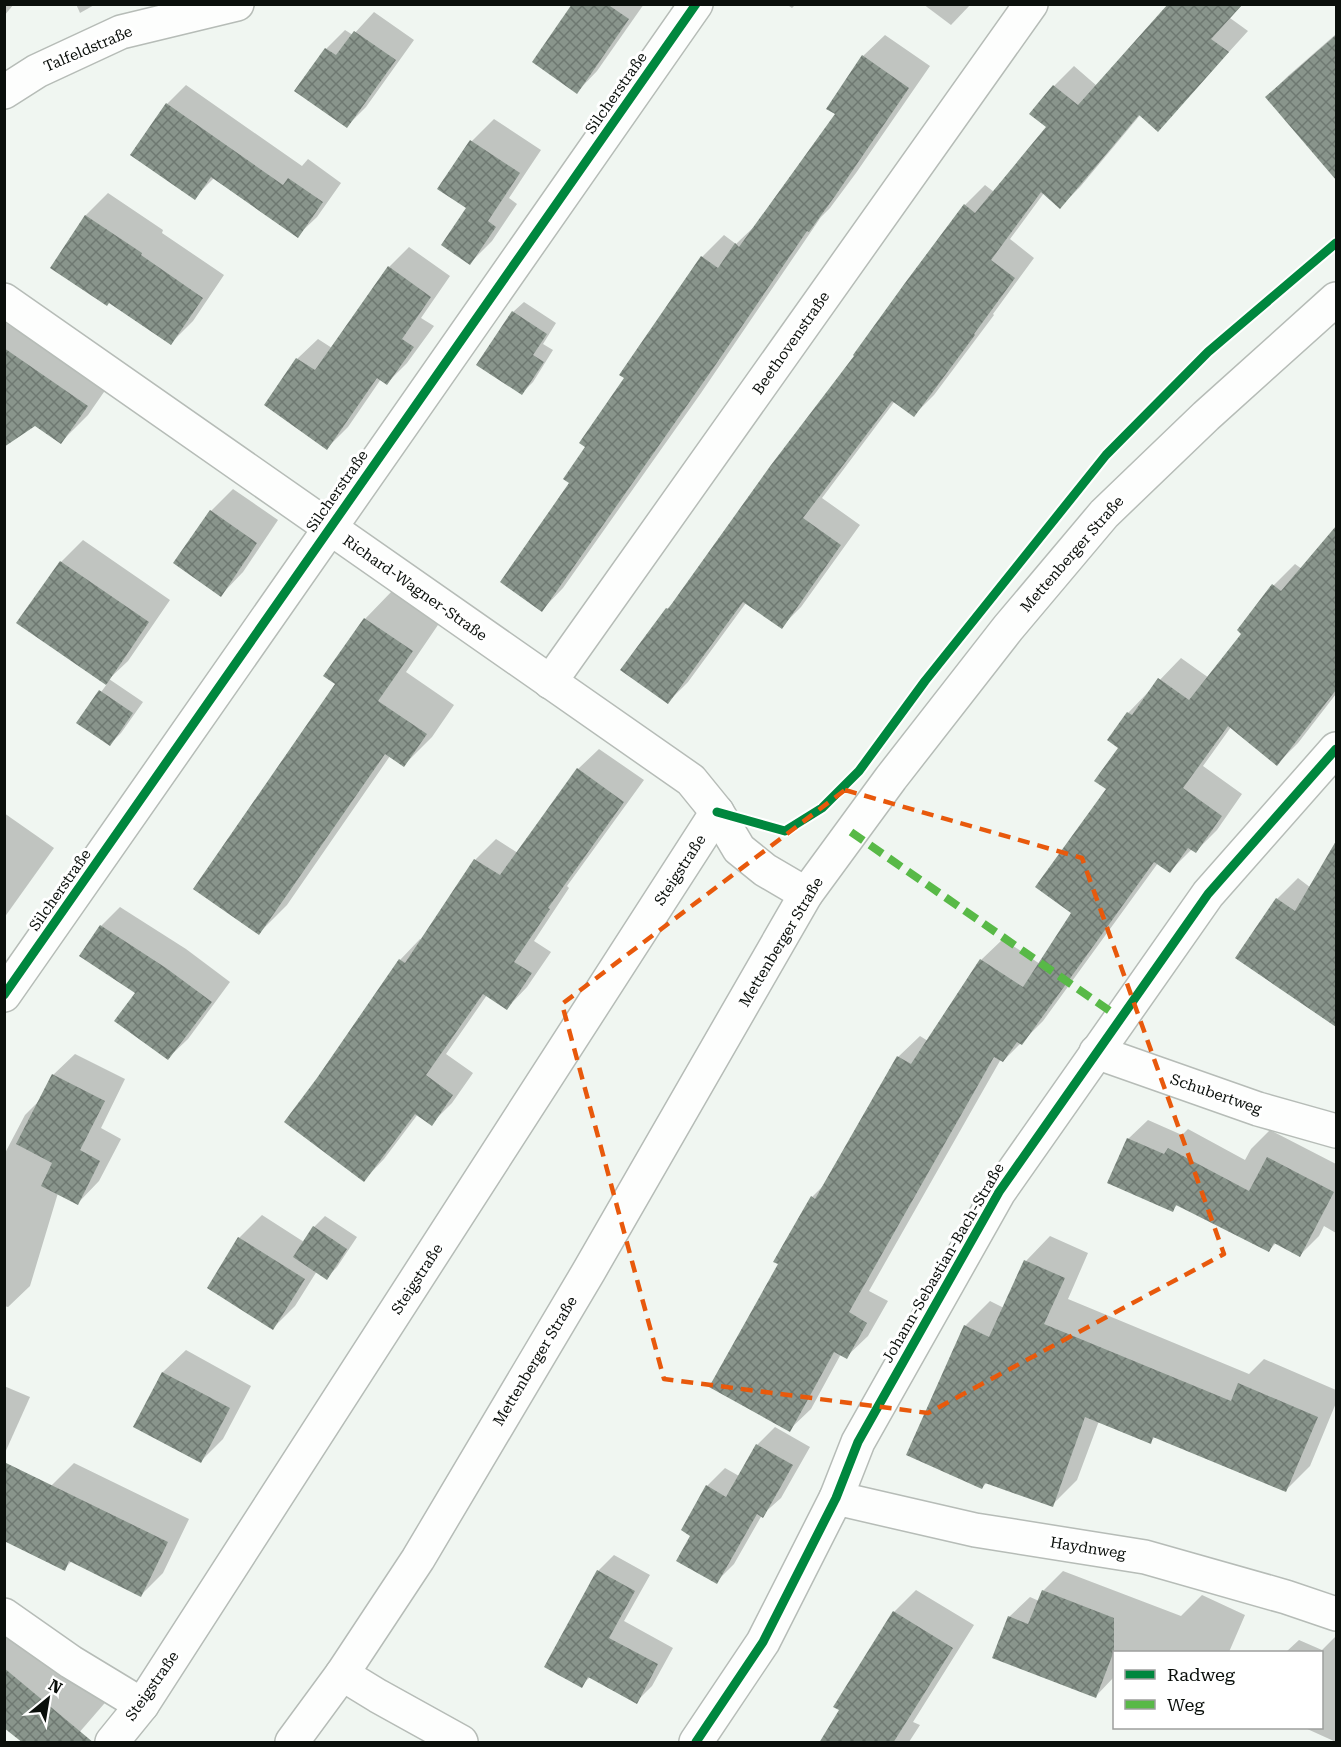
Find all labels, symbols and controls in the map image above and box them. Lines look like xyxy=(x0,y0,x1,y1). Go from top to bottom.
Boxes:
street label: Talfeldstraße xyxy=(41,22,135,76)
street label: Silcherstraße xyxy=(581,49,651,137)
street label: Beethovenstraße xyxy=(749,288,833,398)
street label: Silcherstraße xyxy=(302,447,372,535)
street label: Mettenberger Straße xyxy=(1017,492,1127,616)
street label: Richard-Wagner-Straße xyxy=(339,531,491,645)
street label: Steigstraße xyxy=(650,831,710,909)
street label: Silcherstraße xyxy=(25,846,95,934)
street label: Mettenberger Straße xyxy=(735,874,827,1010)
street label: Schubertweg xyxy=(1168,1070,1265,1118)
street label: Johann-Sebastian-Bach-Straße xyxy=(878,1160,1008,1366)
street label: Steigstraße xyxy=(387,1240,447,1318)
street label: Mettenberger Straße xyxy=(489,1293,581,1429)
street label: Haydnweg xyxy=(1049,1533,1128,1563)
street label: Steigstraße xyxy=(122,1648,182,1724)
legend xyxy=(1113,1651,1323,1729)
text: Radweg xyxy=(1167,1664,1236,1685)
north arrow xyxy=(18,1669,78,1729)
text: N xyxy=(45,1675,65,1698)
text: Weg xyxy=(1167,1694,1205,1715)

